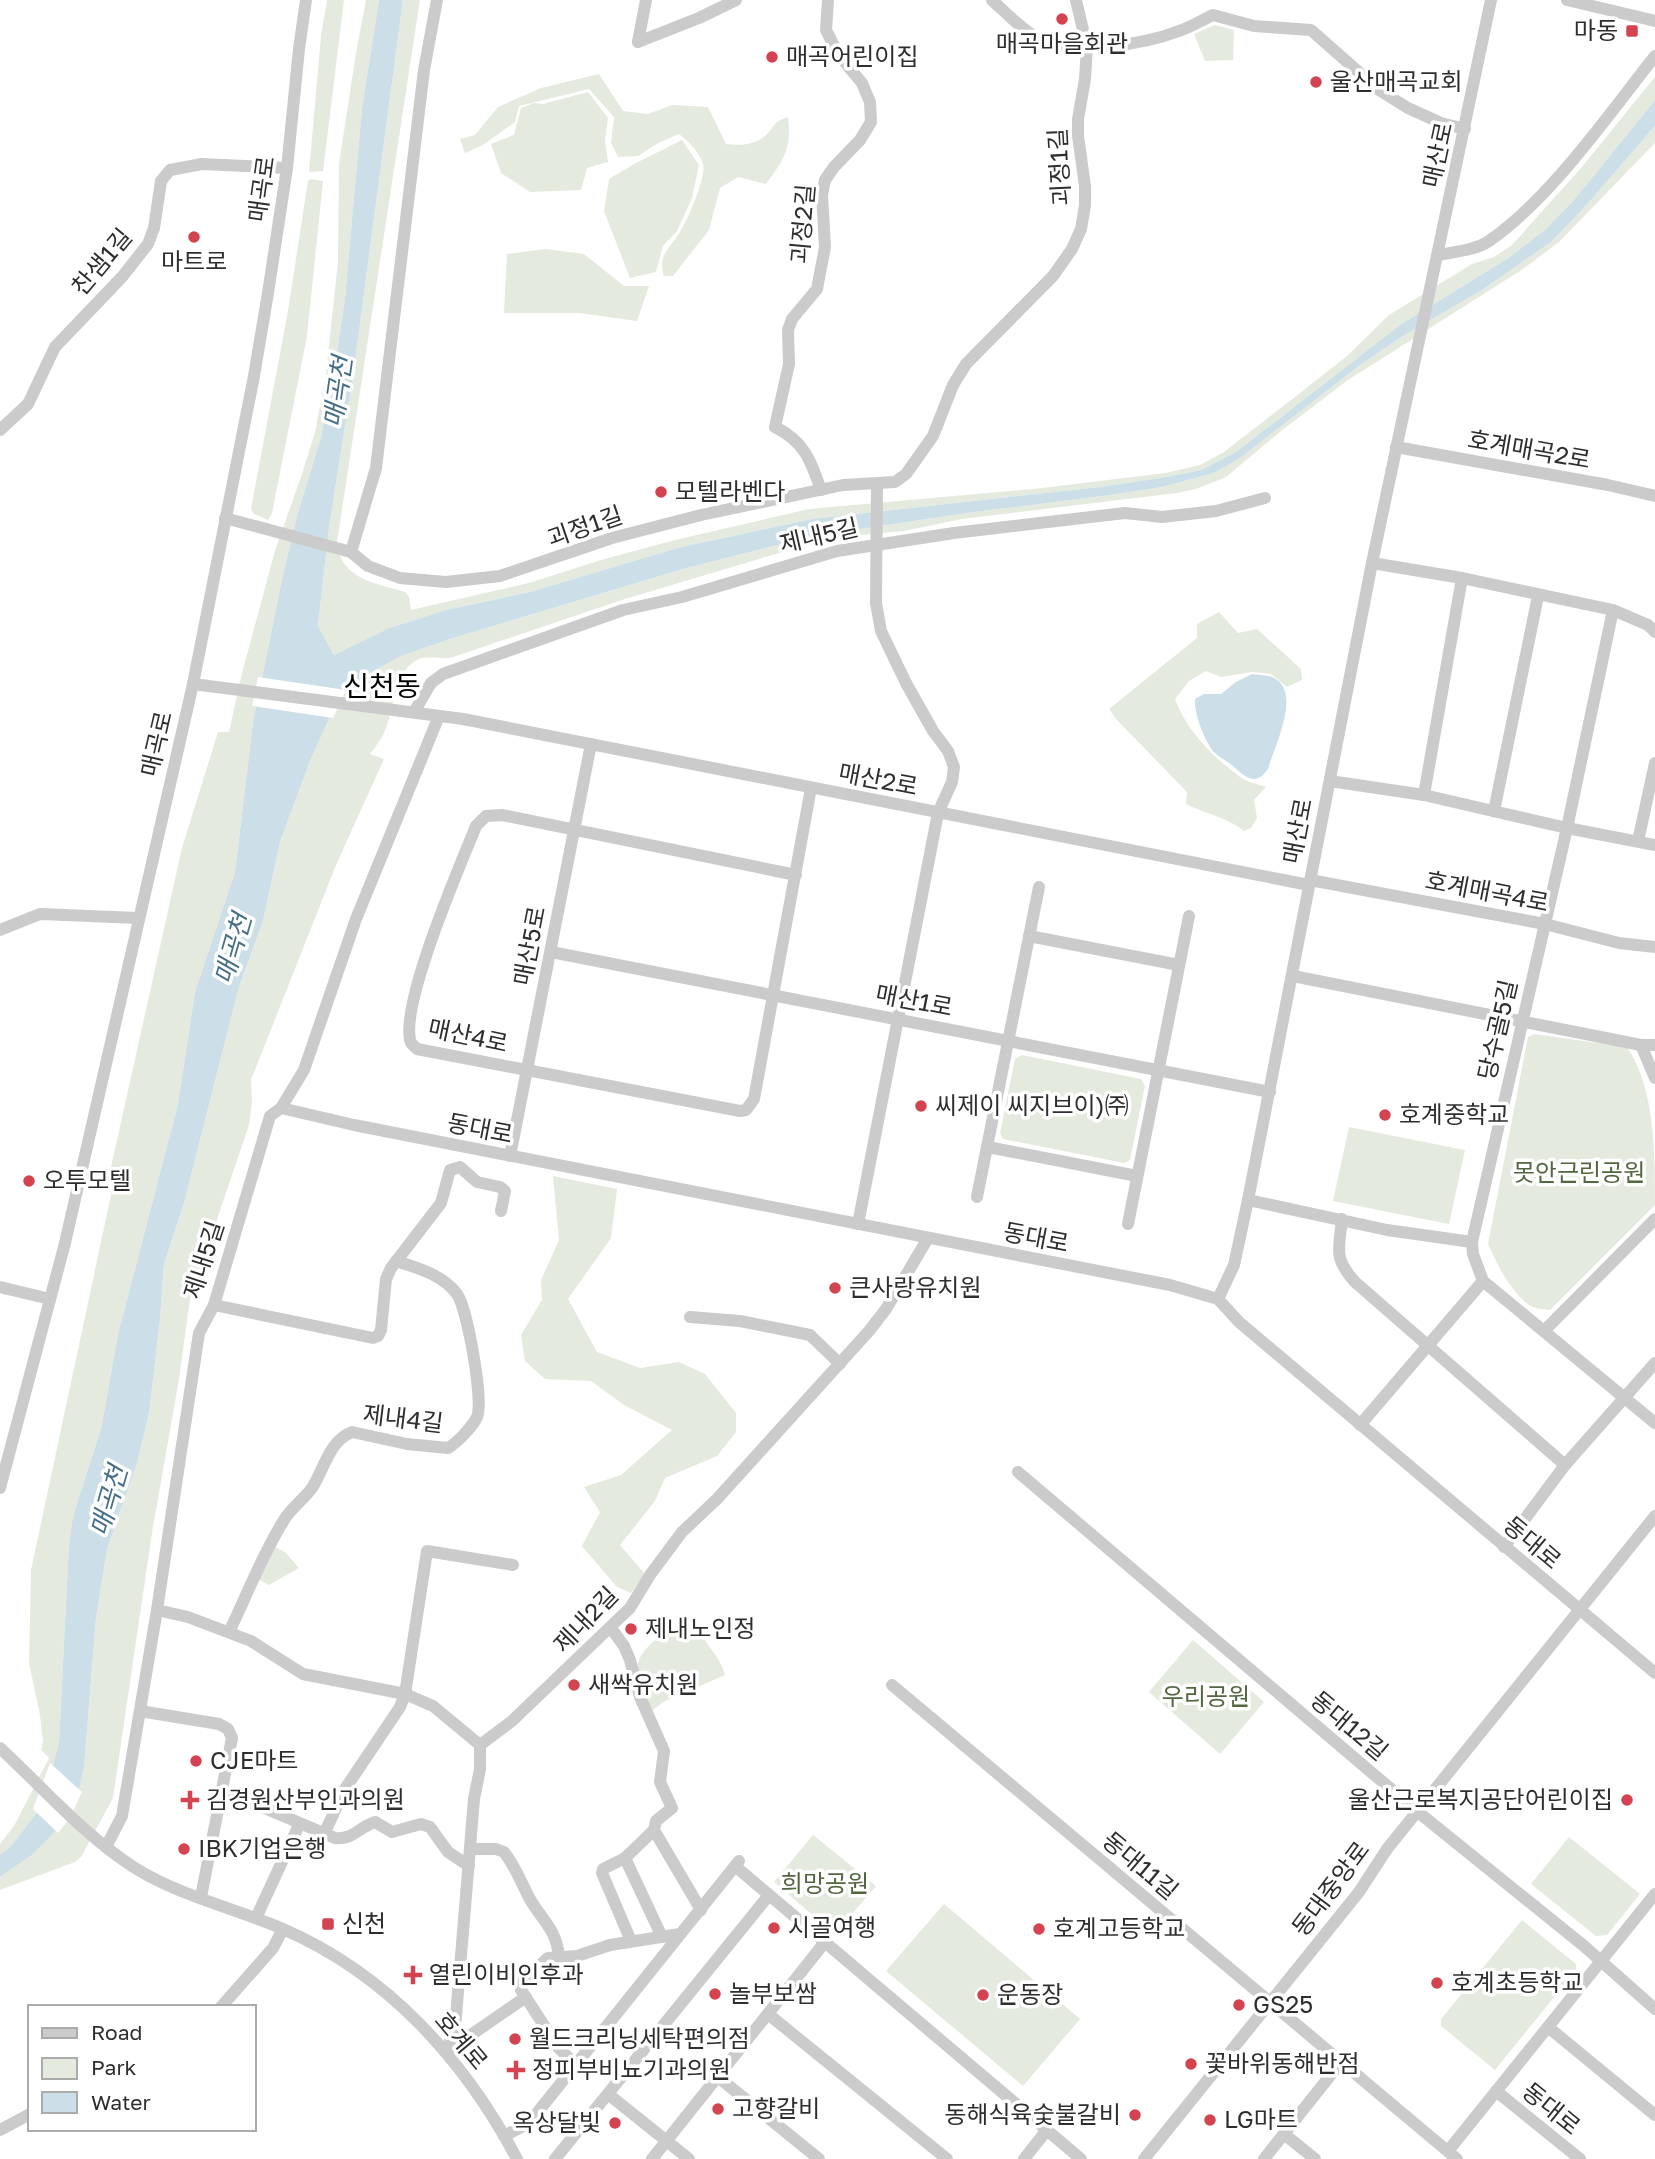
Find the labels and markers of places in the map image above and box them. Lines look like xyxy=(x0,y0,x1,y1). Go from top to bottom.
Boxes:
marker: 매곡마을회관 xyxy=(1054,11,1070,27)
place label: 마동 xyxy=(1574,15,1618,44)
marker: 마동 xyxy=(1624,23,1640,39)
place label: 매곡마을회관 xyxy=(996,28,1128,57)
place label: 매곡어린이집 xyxy=(786,41,918,70)
marker: 매곡어린이집 xyxy=(764,49,780,65)
place label: 울산매곡교회 xyxy=(1330,66,1462,95)
marker: 울산매곡교회 xyxy=(1308,74,1324,90)
marker: 마트로 xyxy=(186,229,202,245)
place label: 마트로 xyxy=(161,246,227,275)
place label: 모텔라벤다 xyxy=(675,476,785,505)
marker: 모텔라벤다 xyxy=(653,484,669,500)
place label: 씨제이 씨지브이)㈜ xyxy=(935,1090,1129,1119)
marker: 씨제이 씨지브이)㈜ xyxy=(913,1098,929,1114)
place label: 호계중학교 xyxy=(1399,1099,1509,1128)
marker: 호계중학교 xyxy=(1377,1107,1393,1123)
place label: 오투모텔 xyxy=(43,1165,131,1194)
marker: 오투모텔 xyxy=(21,1173,37,1189)
place label: 큰사랑유치원 xyxy=(849,1272,981,1301)
marker: 큰사랑유치원 xyxy=(827,1280,843,1296)
place label: 제내노인정 xyxy=(645,1613,755,1642)
marker: 제내노인정 xyxy=(623,1621,639,1637)
place label: 새싹유치원 xyxy=(588,1669,698,1698)
marker: 새싹유치원 xyxy=(566,1677,582,1693)
place label: CJE마트 xyxy=(210,1745,298,1774)
marker: CJE마트 xyxy=(188,1753,204,1769)
place label: 김경원산부인과의원 xyxy=(206,1784,405,1813)
place label: 울산근로복지공단어린이집 xyxy=(1348,1784,1613,1813)
marker: 김경원산부인과의원 xyxy=(180,1790,200,1810)
marker: 울산근로복지공단어린이집 xyxy=(1619,1792,1635,1808)
place label: IBK기업은행 xyxy=(198,1833,327,1862)
marker: IBK기업은행 xyxy=(176,1841,192,1857)
place label: 신천 xyxy=(342,1908,386,1937)
place label: 시골여행 xyxy=(788,1912,876,1941)
place label: 호계고등학교 xyxy=(1053,1913,1185,1942)
marker: 신천 xyxy=(320,1916,336,1932)
marker: 시골여행 xyxy=(766,1920,782,1936)
marker: 호계고등학교 xyxy=(1031,1921,1047,1937)
place label: 열린이비인후과 xyxy=(429,1959,584,1988)
marker: 열린이비인후과 xyxy=(403,1965,423,1985)
place label: 호계초등학교 xyxy=(1451,1967,1583,1996)
marker: 호계초등학교 xyxy=(1429,1975,1445,1991)
place label: 놀부보쌈 xyxy=(729,1978,817,2007)
place label: 운동장 xyxy=(997,1979,1063,2008)
marker: 놀부보쌈 xyxy=(707,1986,723,2002)
marker: 운동장 xyxy=(975,1987,991,2003)
place label: GS25 xyxy=(1253,1989,1313,2018)
marker: GS25 xyxy=(1231,1997,1247,2013)
place label: 월드크리닝세탁편의점 xyxy=(529,2023,750,2052)
marker: 월드크리닝세탁편의점 xyxy=(507,2031,523,2047)
place label: 꽃바위동해반점 xyxy=(1205,2048,1360,2077)
place label: 정피부비뇨기과의원 xyxy=(532,2054,731,2083)
marker: 꽃바위동해반점 xyxy=(1183,2056,1199,2072)
marker: 정피부비뇨기과의원 xyxy=(506,2060,526,2080)
place label: 고향갈비 xyxy=(732,2093,820,2122)
place label: 동해식육숯불갈비 xyxy=(944,2099,1121,2128)
marker: 고향갈비 xyxy=(710,2101,726,2117)
place label: LG마트 xyxy=(1224,2104,1298,2133)
place label: 옥상달빛 xyxy=(513,2107,601,2136)
marker: 동해식육숯불갈비 xyxy=(1127,2107,1143,2123)
marker: LG마트 xyxy=(1202,2112,1218,2128)
marker: 옥상달빛 xyxy=(607,2115,623,2131)

